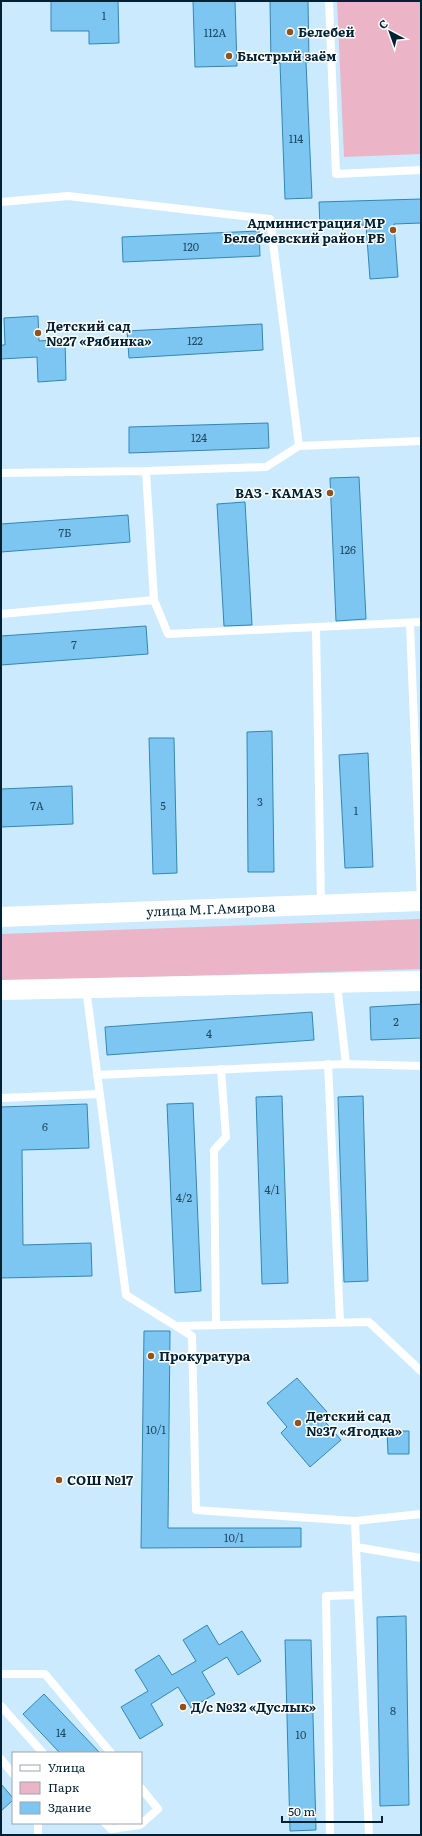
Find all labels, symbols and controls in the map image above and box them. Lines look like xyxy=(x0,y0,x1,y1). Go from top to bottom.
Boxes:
house number: 1 xyxy=(102,7,107,23)
north arrow xyxy=(370,12,410,52)
text: С xyxy=(375,15,391,32)
place label: Белебей xyxy=(298,22,355,41)
house number: 112А xyxy=(204,24,226,40)
marker: Белебей xyxy=(285,27,295,37)
place label: Быстрый заём xyxy=(237,46,336,65)
marker: Быстрый заём xyxy=(224,51,234,61)
house number: 114 xyxy=(289,130,303,146)
place label: Администрация МР Белебеевский район РБ xyxy=(223,213,385,247)
marker: Администрация МР Белебеевский район РБ xyxy=(388,225,398,235)
house number: 120 xyxy=(183,238,199,254)
place label: Детский сад №27 «Рябинка» xyxy=(46,316,152,350)
marker: Детский сад №27 «Рябинка» xyxy=(33,328,43,338)
house number: 122 xyxy=(187,332,203,348)
house number: 124 xyxy=(191,429,207,445)
place label: ВАЗ - КАМАЗ xyxy=(235,483,322,502)
marker: ВАЗ - КАМАЗ xyxy=(325,488,335,498)
house number: 7Б xyxy=(59,524,71,540)
house number: 126 xyxy=(340,541,356,557)
house number: 7 xyxy=(71,636,77,652)
house number: 3 xyxy=(257,793,263,809)
house number: 7А xyxy=(30,797,44,813)
house number: 5 xyxy=(160,797,166,813)
house number: 1 xyxy=(354,802,359,818)
street label: улица М.Г.Амирова xyxy=(146,897,276,920)
house number: 2 xyxy=(393,1013,399,1029)
house number: 4 xyxy=(206,1025,212,1041)
house number: 6 xyxy=(42,1118,48,1134)
house number: 4/1 xyxy=(264,1181,280,1197)
house number: 4/2 xyxy=(176,1189,193,1205)
place label: Прокуратура xyxy=(159,1346,251,1365)
marker: Прокуратура xyxy=(146,1351,156,1361)
place label: Детский сад №37 «Ягодка» xyxy=(306,1406,402,1440)
marker: Детский сад №37 «Ягодка» xyxy=(293,1418,303,1428)
house number: 10/1 xyxy=(146,1421,167,1437)
place label: СОШ №17 xyxy=(67,1470,133,1489)
marker: СОШ №17 xyxy=(54,1475,64,1485)
house number: 10/1 xyxy=(224,1529,245,1545)
place label: Д/с №32 «Дуслык» xyxy=(191,1697,316,1716)
marker: Д/с №32 «Дуслык» xyxy=(178,1702,188,1712)
house number: 8 xyxy=(390,1702,396,1718)
house number: 14 xyxy=(56,1724,66,1740)
house number: 10 xyxy=(296,1726,306,1742)
legend xyxy=(12,1752,142,1824)
text: Улица xyxy=(48,1758,86,1776)
text: Парк xyxy=(48,1778,79,1796)
text: Здание xyxy=(48,1798,91,1816)
scale bar xyxy=(282,1798,382,1824)
text: 50 m xyxy=(288,1802,315,1820)

